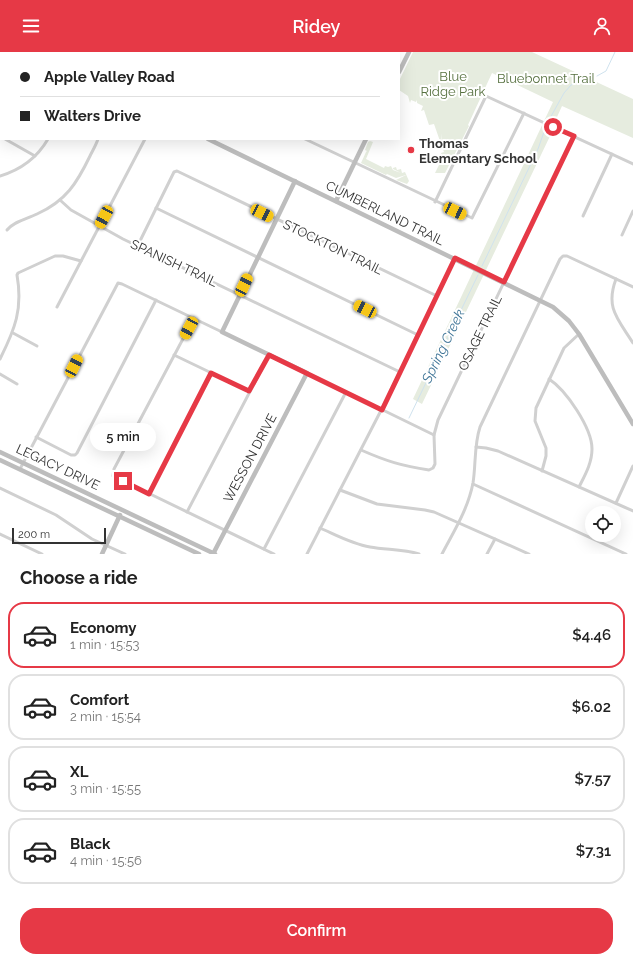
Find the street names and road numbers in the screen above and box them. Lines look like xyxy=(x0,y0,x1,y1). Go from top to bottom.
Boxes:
street label: CUMBERLAND TRAIL xyxy=(323,178,447,248)
street label: STOCKTON TRAIL xyxy=(281,216,386,278)
street label: SPANISH TRAIL xyxy=(128,236,220,290)
street label: OSAGE TRAIL xyxy=(455,292,505,373)
street label: WESSON DRIVE xyxy=(220,411,280,505)
street label: LEGACY DRIVE xyxy=(14,441,102,493)

